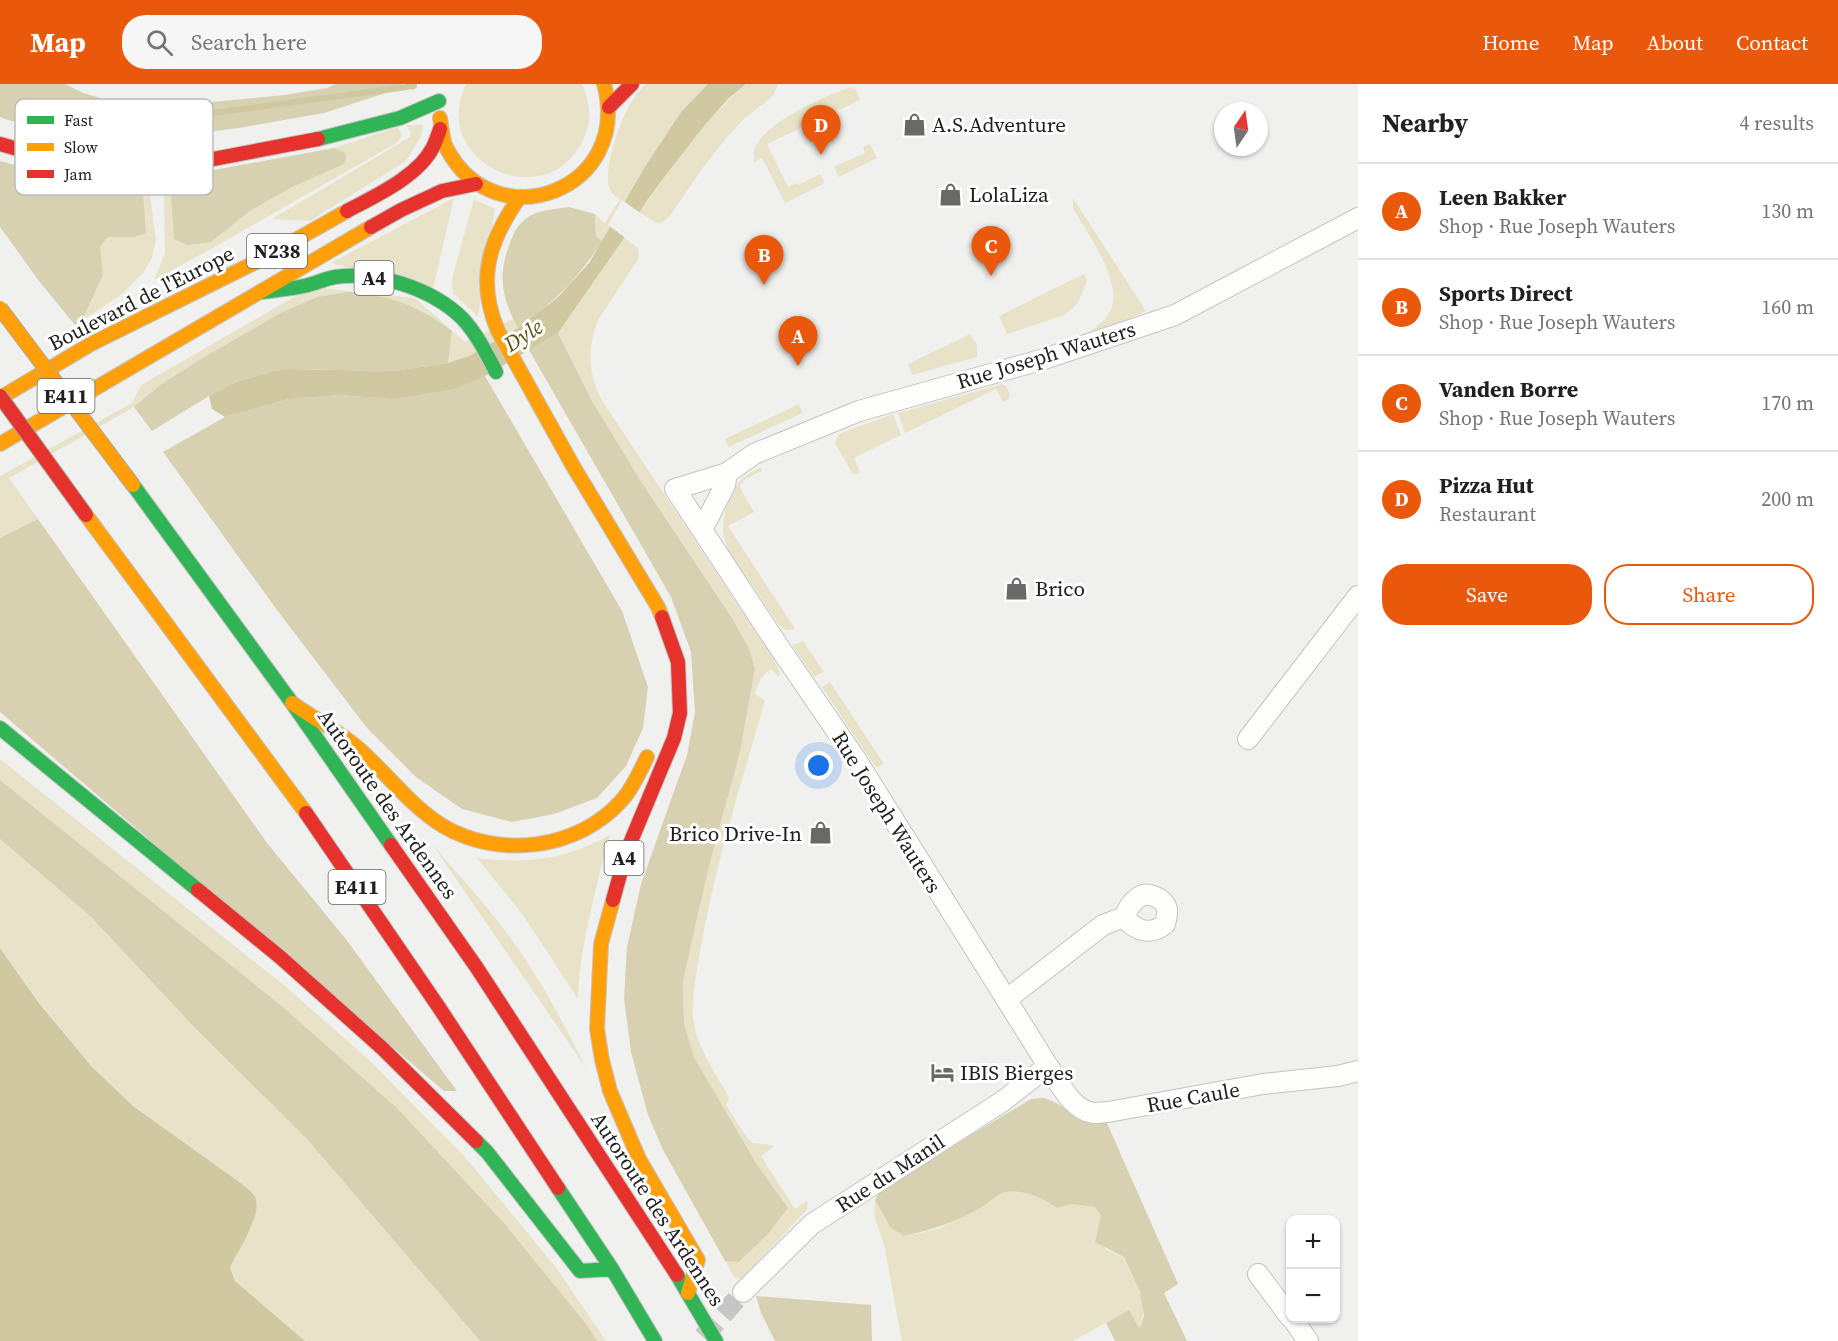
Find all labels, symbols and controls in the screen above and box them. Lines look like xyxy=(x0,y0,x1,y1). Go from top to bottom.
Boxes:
search box xyxy=(122,15,542,69)
text: Map xyxy=(30,23,86,61)
icon: search xyxy=(143,26,176,59)
text: Search here xyxy=(191,27,307,57)
text: Home xyxy=(1482,28,1540,57)
text: Map xyxy=(1573,28,1614,57)
text: About xyxy=(1647,28,1703,57)
text: Contact xyxy=(1736,28,1808,57)
legend xyxy=(15,99,213,195)
north arrow xyxy=(1214,102,1268,156)
text: Nearby xyxy=(1382,105,1468,141)
pin: D xyxy=(802,106,840,155)
text: Fast xyxy=(64,109,94,131)
text: 4 results xyxy=(1739,109,1814,137)
place label: A.S.Adventure xyxy=(932,110,1066,139)
shop icon: A.S.Adventure xyxy=(901,111,927,137)
text: Slow xyxy=(64,136,99,158)
text: Jam xyxy=(63,163,92,185)
place label: LolaLiza xyxy=(969,180,1049,209)
shop icon: LolaLiza xyxy=(938,181,964,207)
text: Leen Bakker xyxy=(1439,182,1567,212)
text: A xyxy=(1395,197,1408,225)
text: 130 m xyxy=(1761,197,1814,225)
text: Shop · Rue Joseph Wauters xyxy=(1439,212,1676,240)
pin: C xyxy=(972,226,1010,276)
road number: N238 xyxy=(247,234,307,268)
pin: B xyxy=(744,236,783,285)
street label: Boulevard de l'Europe xyxy=(43,239,239,357)
road number: A4 xyxy=(354,261,394,295)
text: Sports Direct xyxy=(1439,278,1573,308)
text: B xyxy=(1395,293,1408,321)
text: 160 m xyxy=(1761,293,1814,321)
text: Shop · Rue Joseph Wauters xyxy=(1439,308,1676,336)
water label: Dyle xyxy=(497,311,548,359)
street label: Rue Joseph Wauters xyxy=(953,314,1139,396)
pin: A xyxy=(778,316,818,366)
text: Vanden Borre xyxy=(1439,374,1578,404)
road number: E411 xyxy=(38,379,94,413)
text: C xyxy=(1395,389,1408,417)
text: 170 m xyxy=(1761,389,1814,417)
text: Shop · Rue Joseph Wauters xyxy=(1439,404,1676,432)
text: Pizza Hut xyxy=(1439,470,1534,500)
text: D xyxy=(1394,485,1409,513)
text: 200 m xyxy=(1761,485,1814,513)
text: Restaurant xyxy=(1439,500,1536,528)
button: Save xyxy=(1382,564,1592,625)
button: Share xyxy=(1604,564,1814,625)
place label: Brico xyxy=(1035,574,1085,603)
shop icon: Brico xyxy=(1004,575,1030,601)
street label: Autoroute des Ardennes xyxy=(311,703,465,905)
street label: Rue Joseph Wauters xyxy=(826,726,948,898)
your location xyxy=(804,751,833,780)
place label: Brico Drive-In xyxy=(669,819,802,848)
shop icon: Brico Drive-In xyxy=(807,820,833,846)
road number: A4 xyxy=(604,841,644,875)
road number: E411 xyxy=(328,870,386,904)
place label: IBIS Bierges xyxy=(960,1058,1073,1087)
hotel icon: IBIS Bierges xyxy=(929,1059,955,1085)
street label: Rue Caule xyxy=(1144,1075,1242,1119)
street label: Autoroute des Ardennes xyxy=(584,1106,732,1312)
street label: Rue du Manil xyxy=(830,1127,950,1219)
map controls xyxy=(1286,1215,1340,1323)
button: + xyxy=(1286,1215,1340,1269)
button: − xyxy=(1286,1269,1340,1323)

